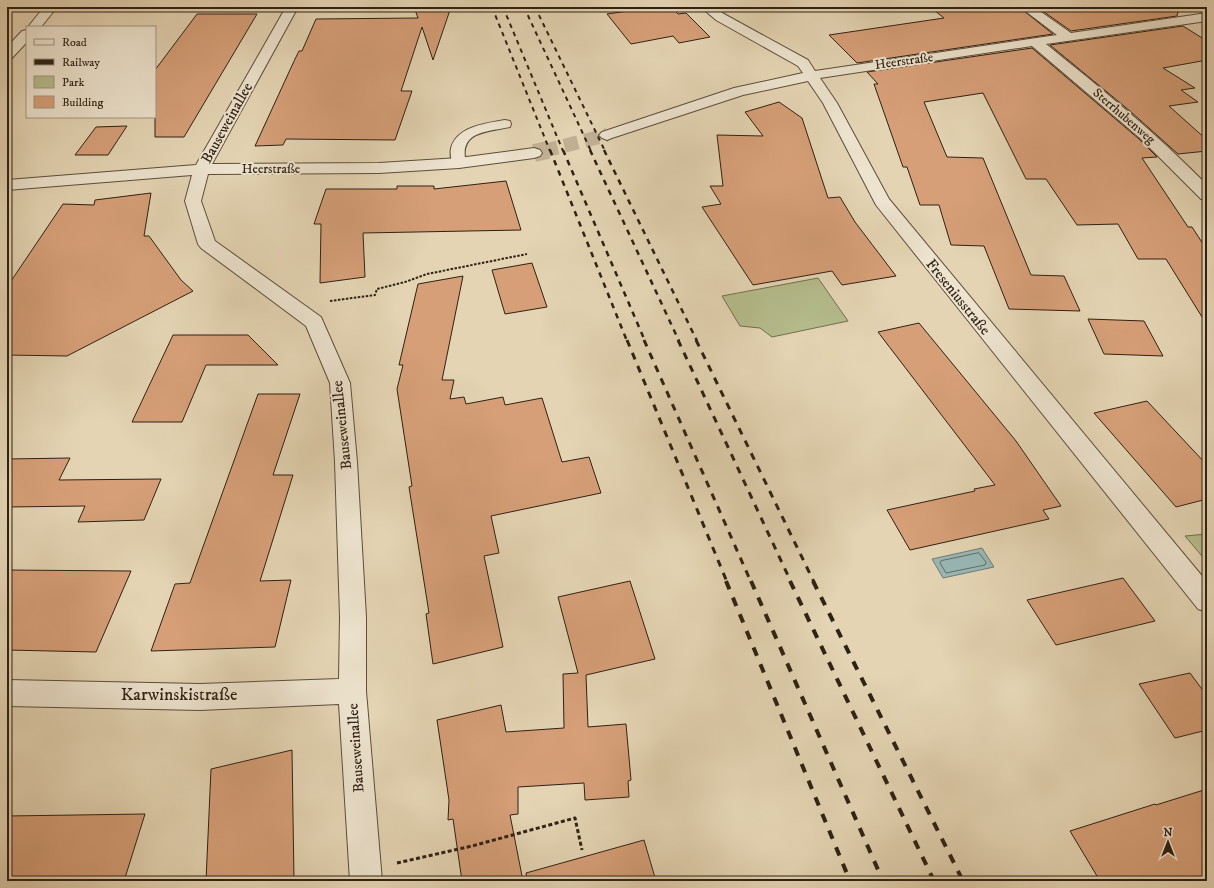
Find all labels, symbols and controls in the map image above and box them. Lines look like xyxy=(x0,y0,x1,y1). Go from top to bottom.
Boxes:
legend xyxy=(26,26,156,118)
text: Road xyxy=(62,35,87,50)
street label: Heerstraße xyxy=(874,49,934,73)
text: Railway xyxy=(62,55,100,70)
text: Park xyxy=(62,75,84,90)
street label: Bauseweinallee xyxy=(197,79,257,167)
street label: Sterrhubenweg xyxy=(1090,85,1159,148)
text: Building xyxy=(62,95,103,110)
street label: Heerstraße xyxy=(242,161,300,177)
street label: Freseniusstraße xyxy=(922,255,994,339)
street label: Bauseweinallee xyxy=(328,379,356,471)
street label: Karwinskistraße xyxy=(121,684,237,706)
street label: Bauseweinallee xyxy=(343,703,369,793)
north arrow xyxy=(1148,822,1188,862)
text: N xyxy=(1163,826,1173,840)

